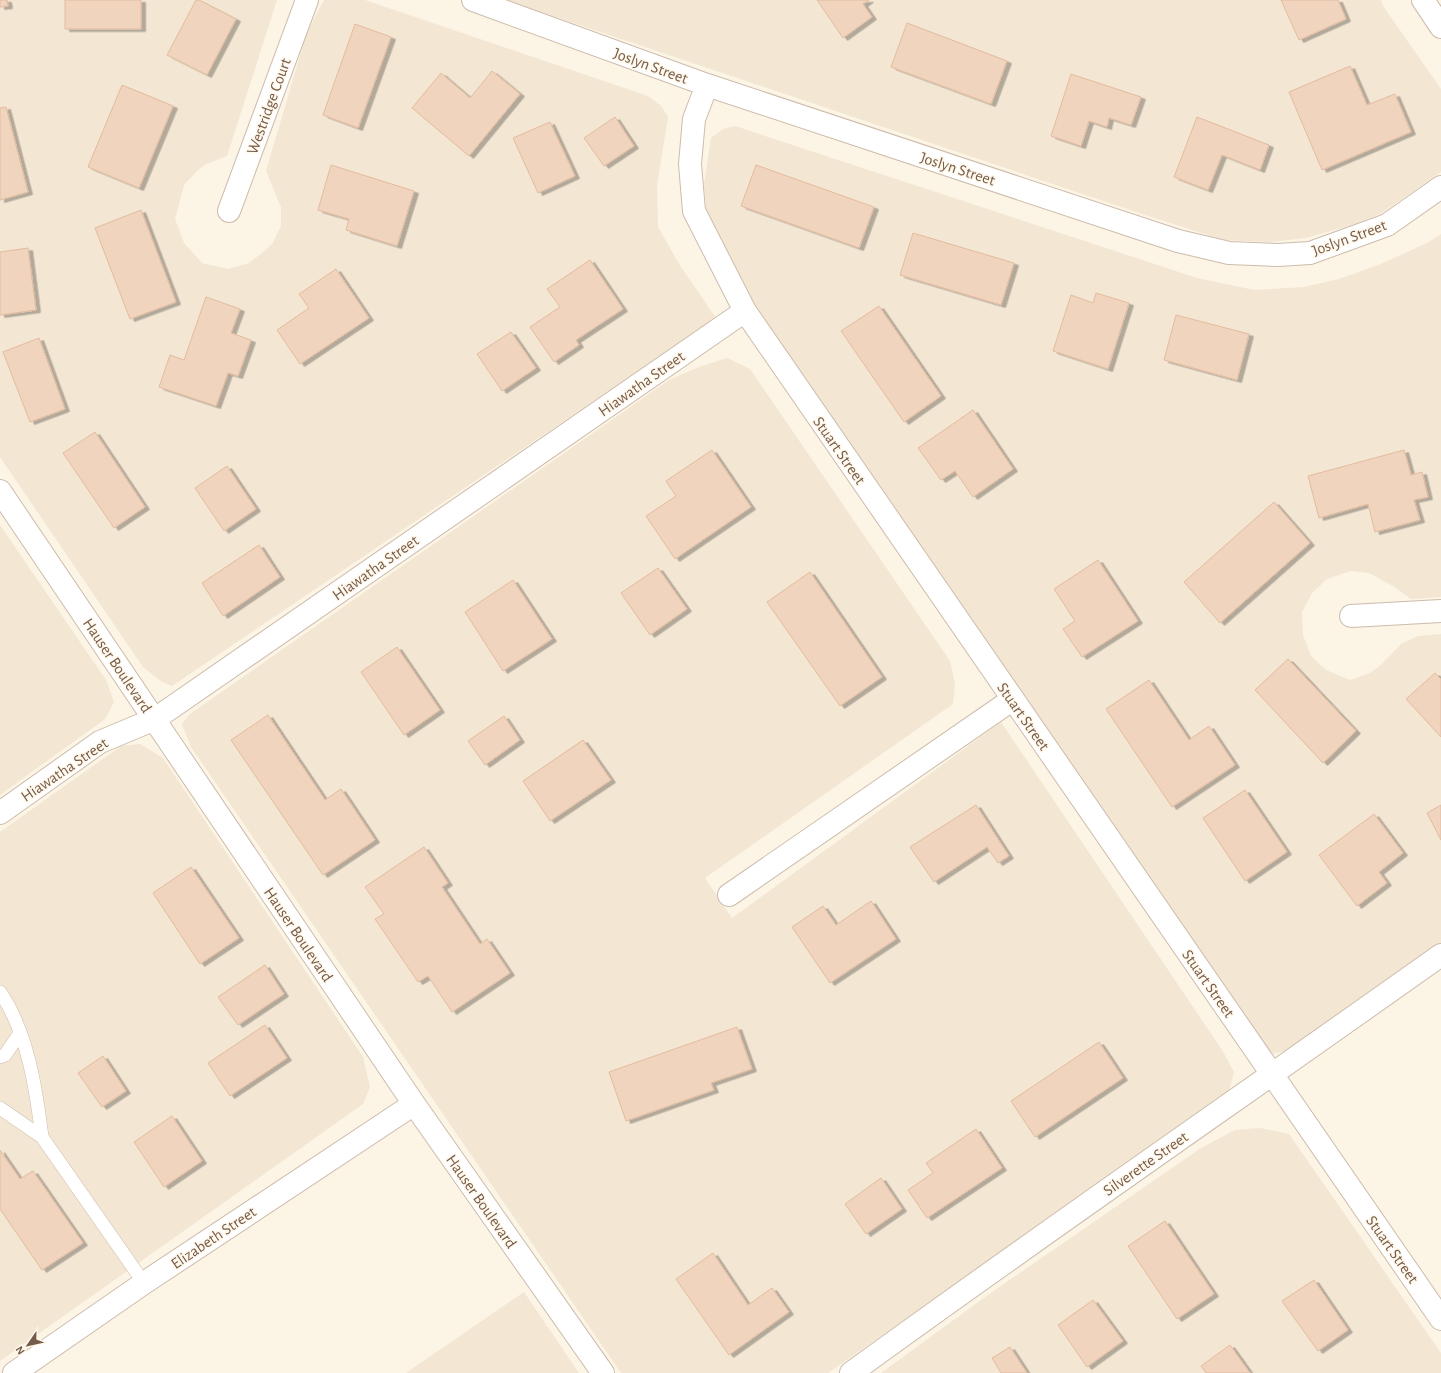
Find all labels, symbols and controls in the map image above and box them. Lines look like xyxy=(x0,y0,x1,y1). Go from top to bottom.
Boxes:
street label: Joslyn Street xyxy=(611,45,690,88)
street label: Westridge Court xyxy=(244,56,294,157)
street label: Joslyn Street xyxy=(918,149,997,190)
street label: Joslyn Street xyxy=(1310,217,1389,260)
street label: Hiawatha Street xyxy=(596,348,688,419)
street label: Stuart Street xyxy=(810,414,868,487)
street label: Hiawatha Street xyxy=(330,532,422,603)
street label: Hauser Boulevard xyxy=(80,615,155,716)
street label: Stuart Street xyxy=(994,680,1052,753)
street label: Hiawatha Street xyxy=(18,735,111,805)
street label: Hauser Boulevard xyxy=(261,884,336,985)
street label: Stuart Street xyxy=(1179,947,1237,1020)
street label: Silverette Street xyxy=(1100,1129,1191,1199)
street label: Hauser Boulevard xyxy=(443,1152,519,1251)
street label: Elizabeth Street xyxy=(168,1204,259,1272)
street label: Stuart Street xyxy=(1363,1213,1421,1286)
north arrow xyxy=(8,1325,48,1365)
text: N xyxy=(13,1344,27,1357)

